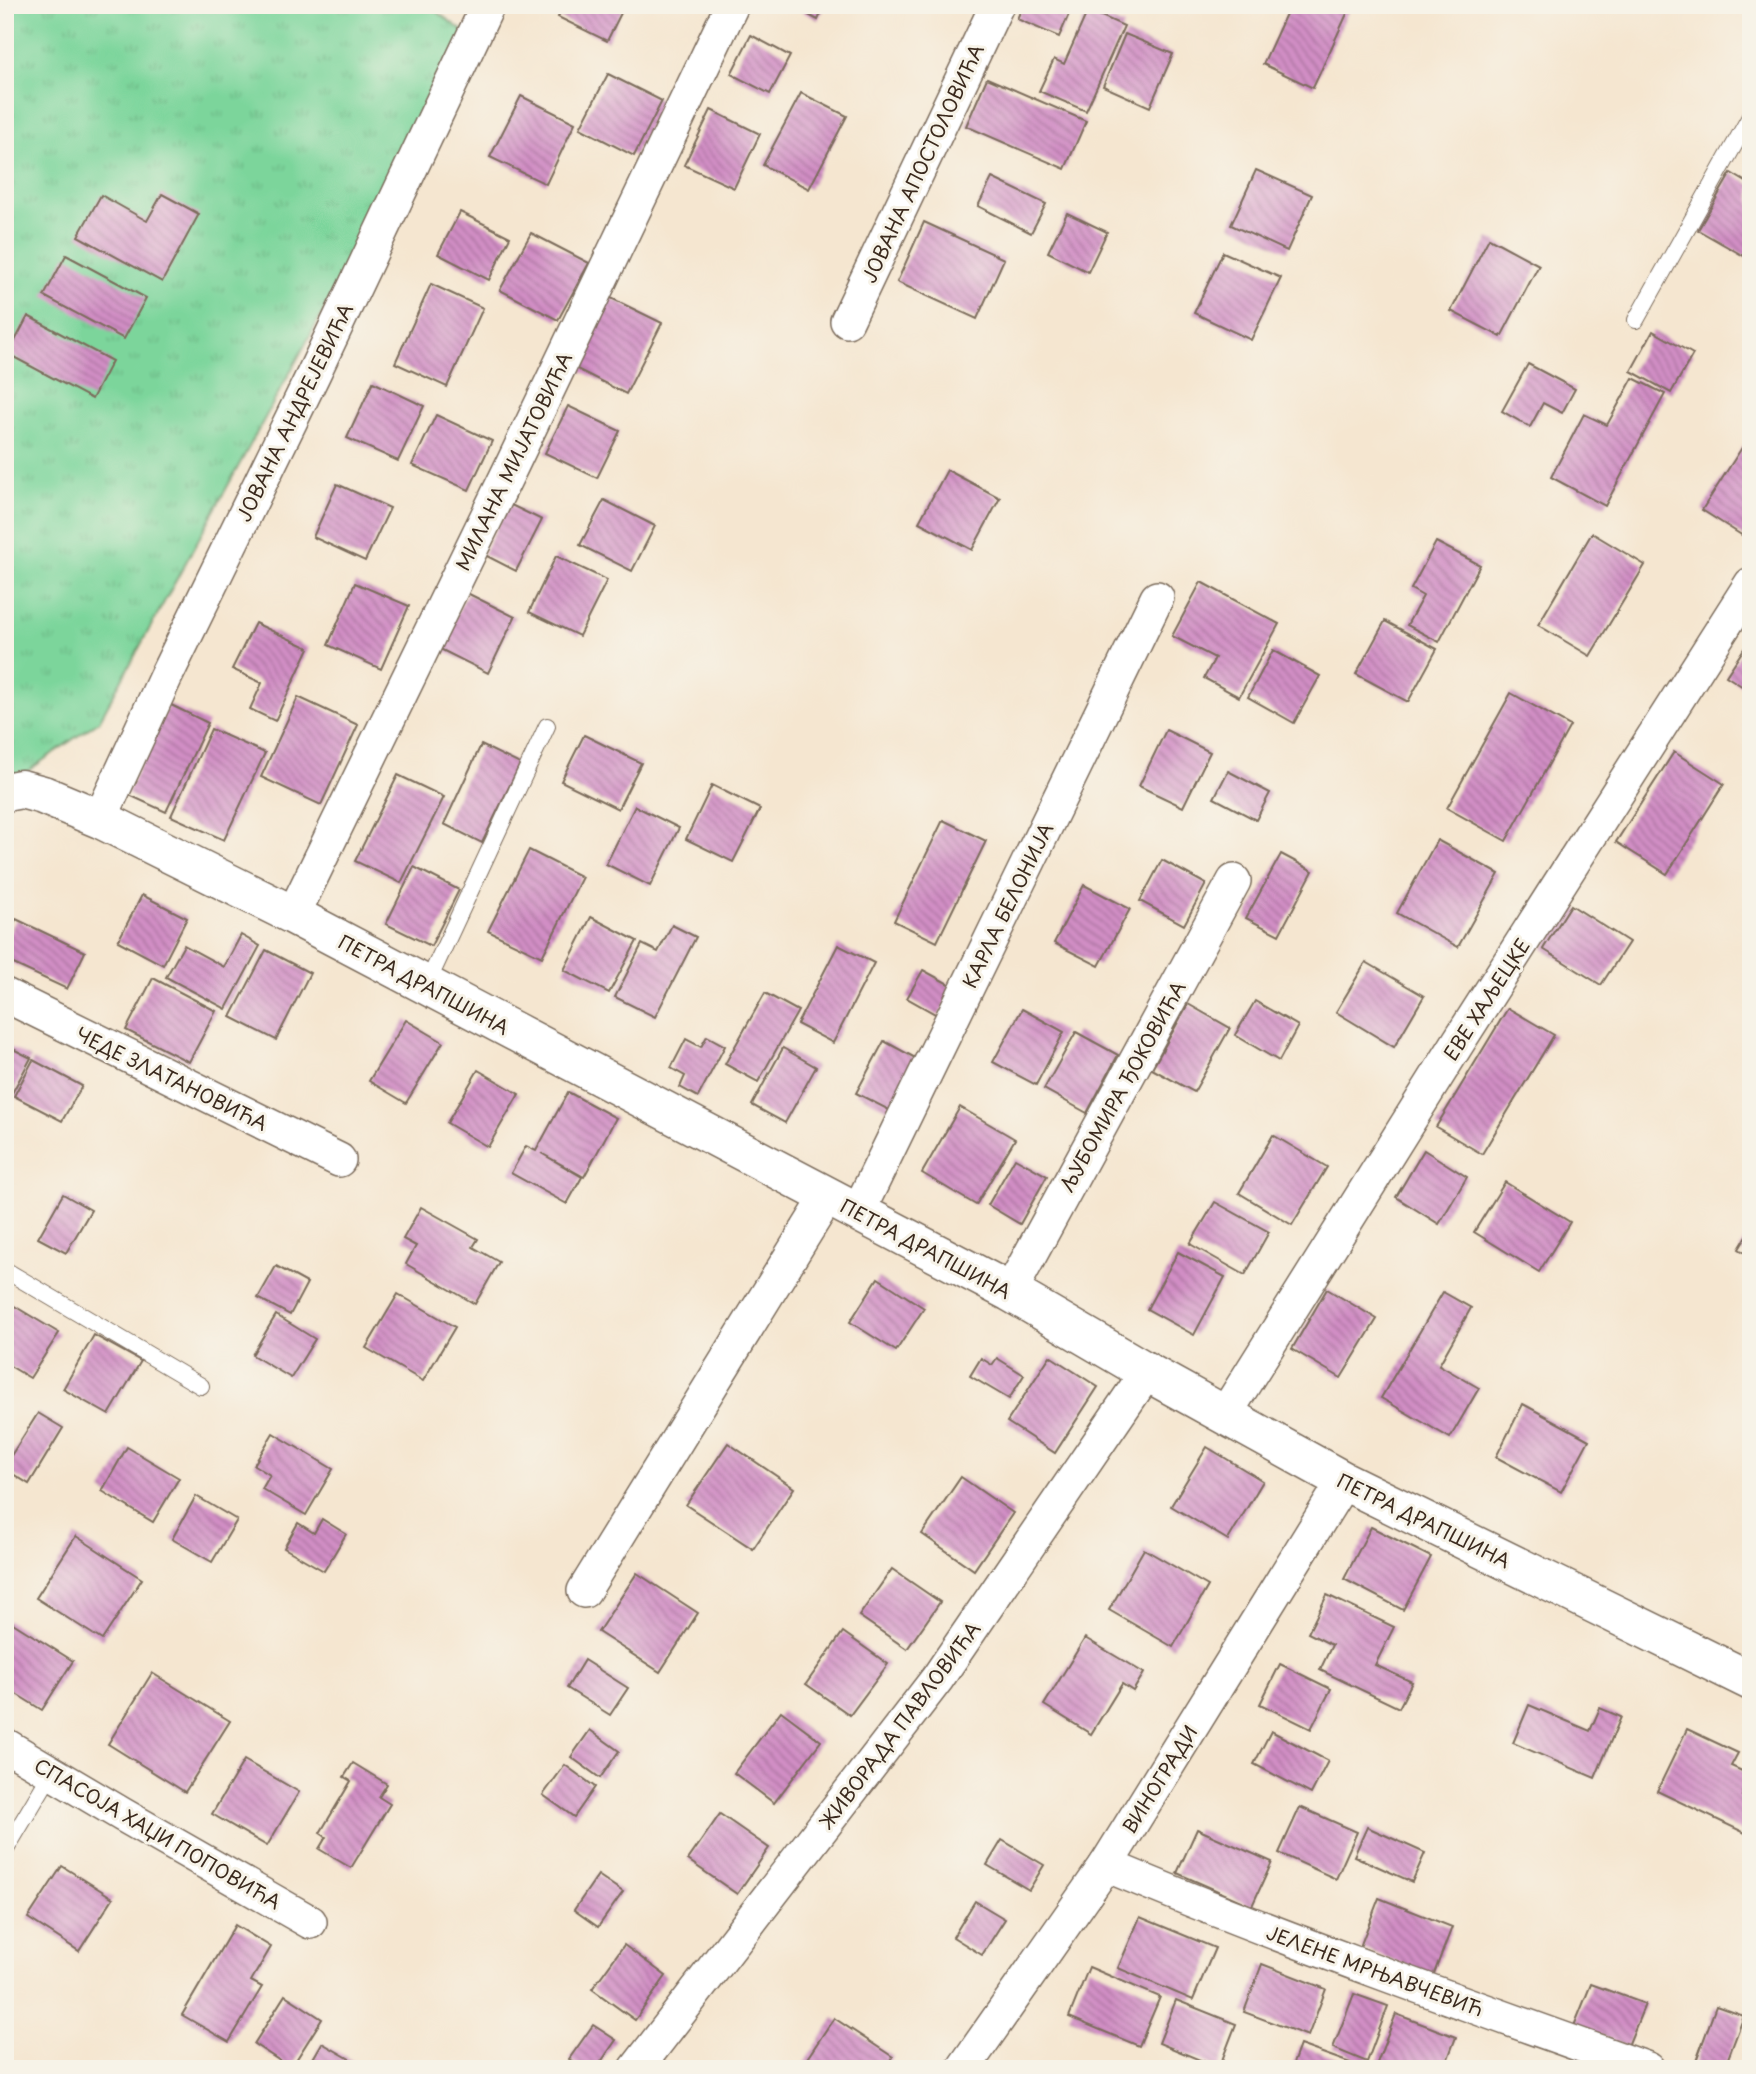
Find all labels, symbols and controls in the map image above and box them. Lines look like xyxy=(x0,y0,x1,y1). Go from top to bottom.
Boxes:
street label: ЈОВАНА АПОСТОЛОВИЋА xyxy=(854,39,990,287)
street label: ЈОВАНА АНДРЕЈЕВИЋА xyxy=(229,298,359,526)
street label: МИЛАНА МИЈАТОВИЋА xyxy=(448,347,578,575)
street label: КАРЛА БЕЛОНИЈА xyxy=(955,818,1059,992)
street label: ПЕТРА ДРАПШИНА xyxy=(334,927,514,1041)
street label: ЕВЕ ХАЉЕЦКЕ xyxy=(1436,932,1536,1066)
street label: ЉУБОМИРА ЂОКОВИЋА xyxy=(1052,976,1192,1196)
street label: ЧЕДЕ ЗЛАТАНОВИЋА xyxy=(71,1019,273,1137)
street label: ПЕТРА ДРАПШИНА xyxy=(836,1191,1016,1305)
street label: ПЕТРА ДРАПШИНА xyxy=(1333,1466,1515,1574)
street label: ЖИВОРАДА ПАВЛОВИЋА xyxy=(812,1615,986,1835)
street label: ВИНОГРАДИ xyxy=(1115,1719,1203,1839)
street label: СПАСОЈА ХАЏИ ПОПОВИЋА xyxy=(29,1751,287,1915)
street label: ЈЕЛЕНЕ МРЊАВЧЕВИЋ xyxy=(1263,1918,1487,2022)

